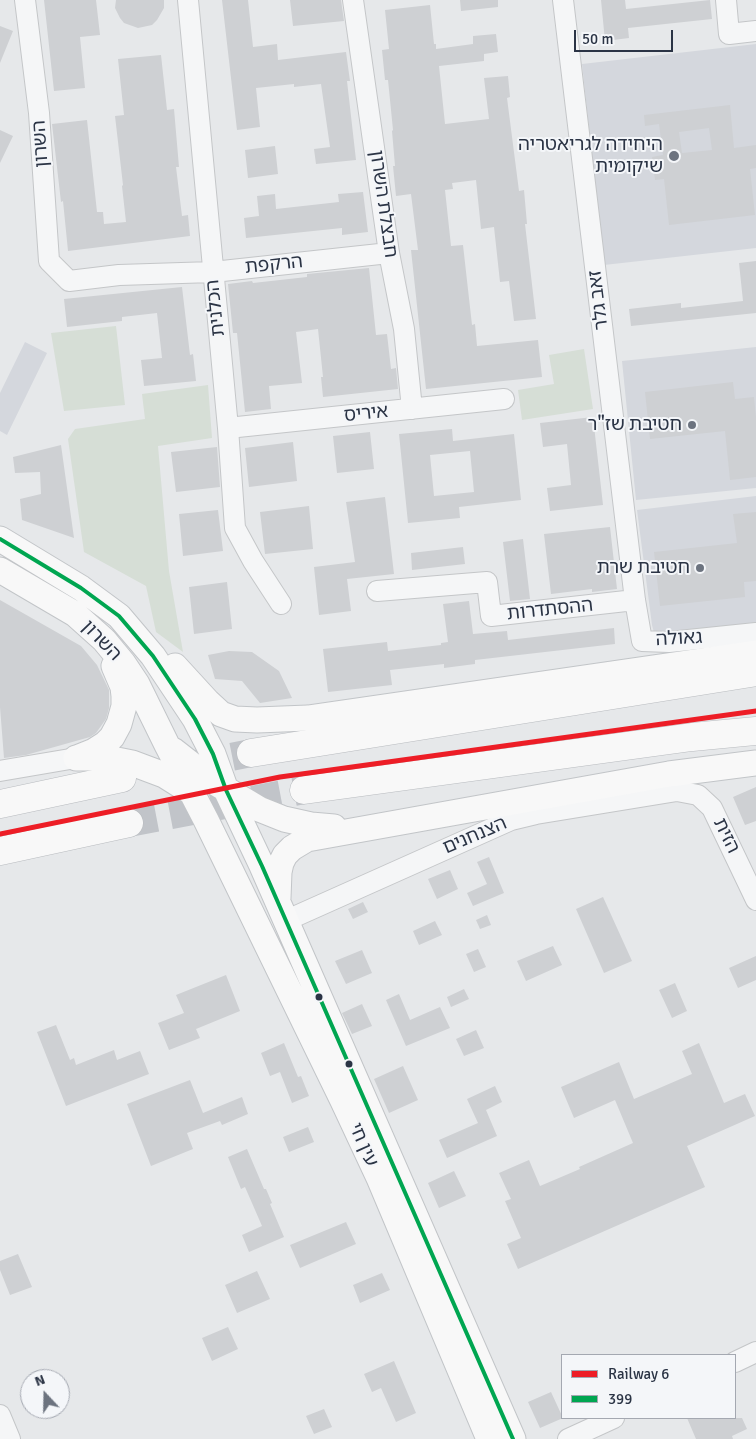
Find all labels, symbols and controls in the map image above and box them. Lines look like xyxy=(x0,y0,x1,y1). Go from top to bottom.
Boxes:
scale bar xyxy=(576,20,675,52)
text: 50 m xyxy=(582,30,613,48)
street label: השרון xyxy=(28,119,54,169)
place label: היחידה לגריאטריה שיקומית xyxy=(518,134,663,178)
street label: חבצלת השרון xyxy=(364,149,402,259)
marker: היחידה לגריאטריה שיקומית xyxy=(667,149,681,163)
street label: הרקפת xyxy=(244,251,304,279)
street label: זאב גלר xyxy=(584,269,614,331)
street label: הכלנית xyxy=(202,279,230,337)
street label: איריס xyxy=(343,400,389,428)
place label: חטיבת שז"ר xyxy=(588,414,682,436)
marker: חטיבת שז"ר xyxy=(686,419,698,431)
place label: חטיבת שרת xyxy=(597,557,690,579)
marker: חטיבת שרת xyxy=(694,562,706,574)
street label: ההסתדרות xyxy=(506,594,594,626)
street label: השרון xyxy=(76,616,126,666)
street label: גאולה xyxy=(655,626,703,652)
street label: הצנחנים xyxy=(440,812,510,860)
street label: הזית xyxy=(708,815,744,857)
unlabelled marker xyxy=(314,992,324,1002)
unlabelled marker xyxy=(344,1059,354,1069)
street label: עין חי xyxy=(343,1120,383,1170)
legend xyxy=(561,1354,736,1419)
text: Railway 6 xyxy=(608,1365,669,1383)
north arrow xyxy=(20,1369,70,1419)
text: N xyxy=(32,1371,47,1390)
text: 399 xyxy=(608,1390,632,1408)

